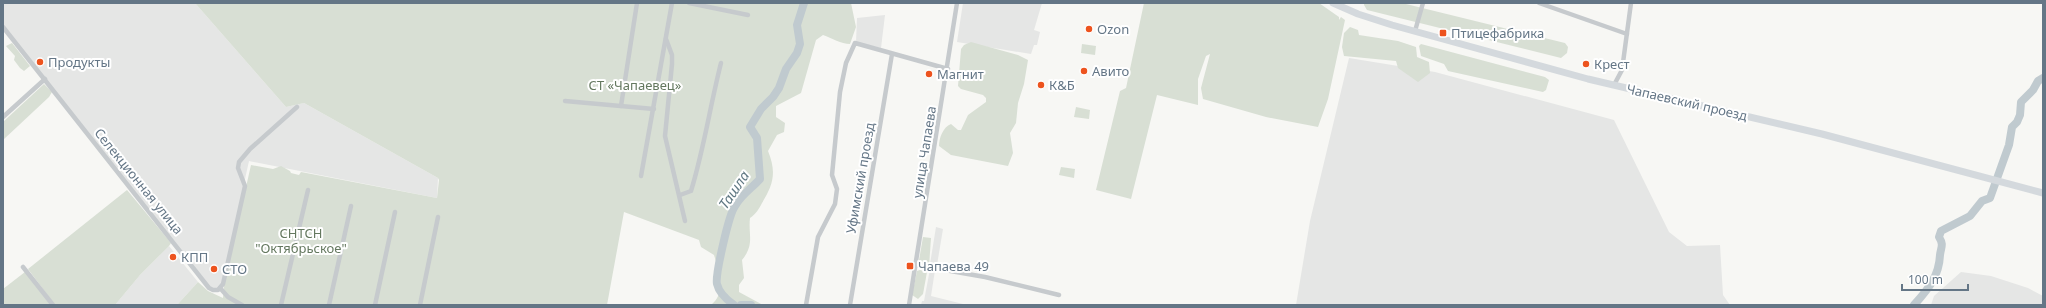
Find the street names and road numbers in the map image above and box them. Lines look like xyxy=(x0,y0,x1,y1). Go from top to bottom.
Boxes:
street label: Чапаевский проезд xyxy=(1625,79,1749,125)
street label: улица Чапаева xyxy=(908,105,940,199)
street label: Уфимский проезд xyxy=(841,121,879,235)
street label: Селекционная улица xyxy=(91,124,187,238)

